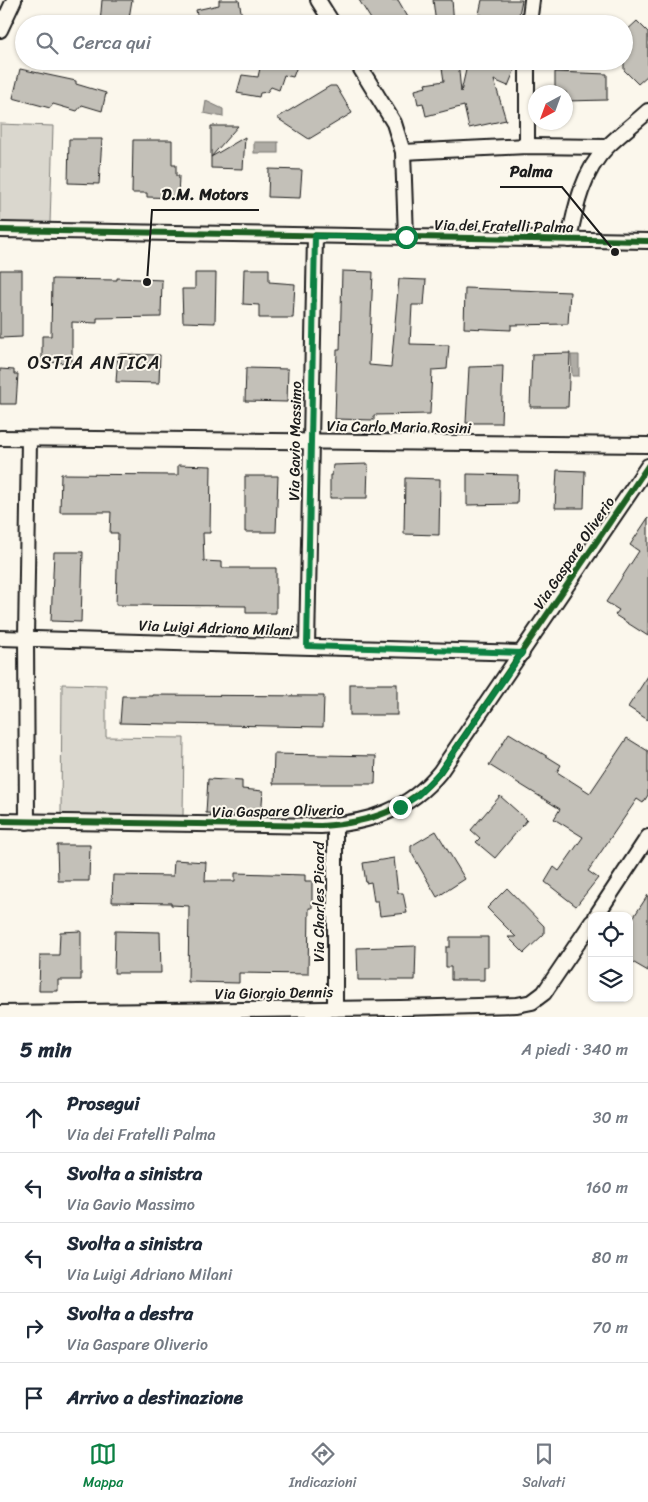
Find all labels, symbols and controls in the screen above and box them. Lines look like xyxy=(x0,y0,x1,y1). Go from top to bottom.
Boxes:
search box xyxy=(15,15,633,70)
text: Cerca qui xyxy=(73,26,151,59)
icon: search xyxy=(33,29,61,57)
north arrow xyxy=(528,85,573,130)
callout: Palma xyxy=(500,156,562,187)
text: Palma xyxy=(510,157,553,186)
callout: D.M. Motors xyxy=(152,179,259,210)
text: D.M. Motors xyxy=(162,180,249,209)
street label: Via dei Fratelli Palma xyxy=(434,212,574,240)
route start xyxy=(395,226,418,249)
district label: OSTIA ANTICA xyxy=(27,347,161,379)
street label: Via Gavio Massimo xyxy=(281,380,309,501)
street label: Via Carlo Maria Rosini xyxy=(326,413,472,441)
street label: Via Gaspare Oliverio xyxy=(526,491,622,615)
street label: Via Luigi Adriano Milani xyxy=(138,612,295,644)
route end xyxy=(389,796,412,819)
street label: Via Gaspare Oliverio xyxy=(212,797,345,825)
street label: Via Charles Picard xyxy=(306,841,332,962)
map controls xyxy=(588,912,633,1002)
button: locate xyxy=(588,912,633,957)
button: layers xyxy=(588,957,633,1002)
street label: Via Giorgio Dennis xyxy=(214,979,334,1007)
text: 5 min xyxy=(20,1031,72,1069)
text: A piedi · 340 m xyxy=(521,1035,628,1064)
text: Prosegui xyxy=(67,1087,140,1120)
text: 30 m xyxy=(593,1103,628,1132)
icon: ahead xyxy=(20,1104,48,1132)
text: Via dei Fratelli Palma xyxy=(67,1120,216,1149)
text: Svolta a sinistra xyxy=(67,1157,202,1190)
text: 160 m xyxy=(585,1173,628,1202)
icon: left xyxy=(20,1174,48,1202)
text: Via Gavio Massimo xyxy=(67,1190,195,1219)
text: Svolta a sinistra xyxy=(67,1227,202,1260)
text: 80 m xyxy=(592,1243,628,1272)
icon: left xyxy=(20,1244,48,1272)
text: Via Luigi Adriano Milani xyxy=(67,1260,232,1289)
text: Svolta a destra xyxy=(67,1297,193,1330)
text: 70 m xyxy=(592,1313,628,1342)
icon: right xyxy=(20,1314,48,1342)
text: Via Gaspare Oliverio xyxy=(67,1330,208,1359)
text: Arrivo a destinazione xyxy=(67,1381,243,1414)
icon: arrive xyxy=(20,1384,48,1412)
tab: Mappa xyxy=(83,1440,123,1495)
tab: Indicazioni xyxy=(289,1440,356,1495)
tab: Salvati xyxy=(522,1440,565,1495)

